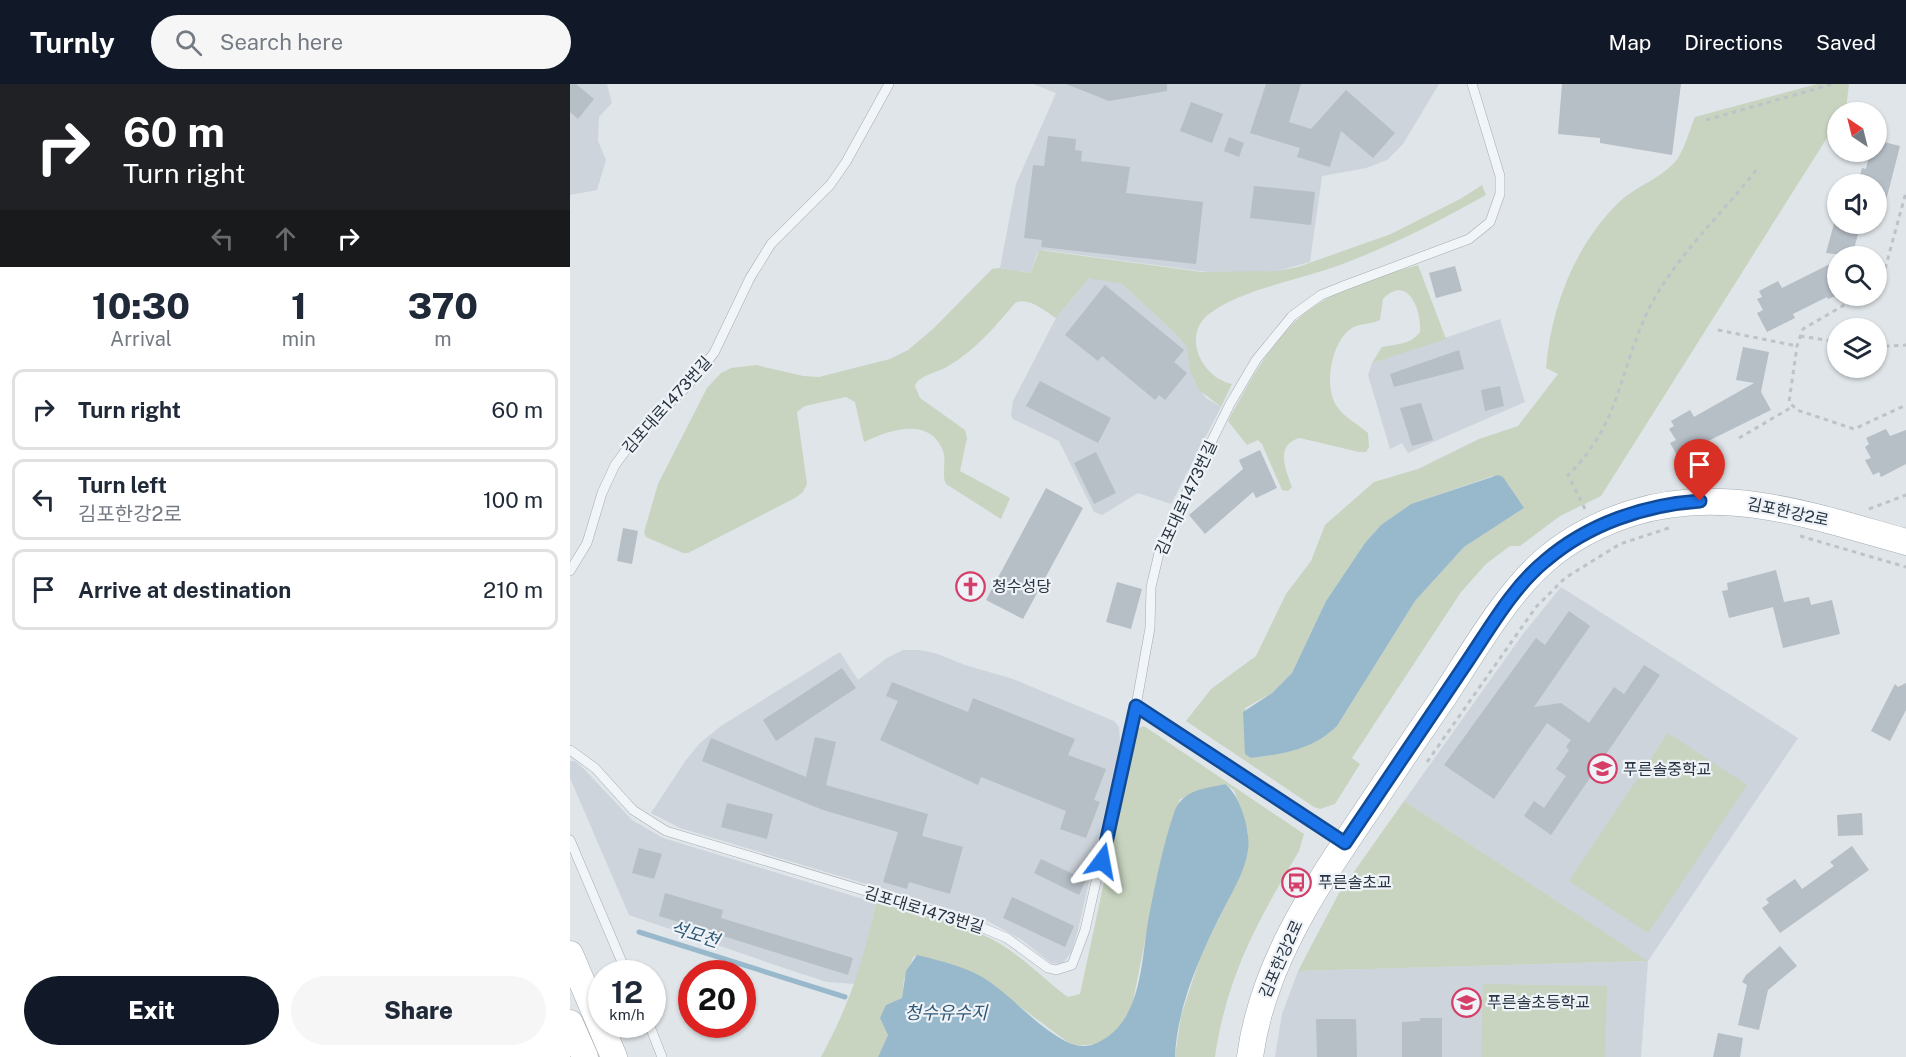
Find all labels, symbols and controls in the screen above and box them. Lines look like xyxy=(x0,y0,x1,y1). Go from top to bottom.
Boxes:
search box xyxy=(151,15,571,69)
text: Turnly xyxy=(30,26,115,59)
icon: search xyxy=(172,26,205,59)
text: Search here xyxy=(220,29,343,55)
text: Map xyxy=(1609,30,1651,55)
text: Directions xyxy=(1684,30,1783,55)
text: Saved xyxy=(1816,30,1876,55)
north arrow xyxy=(1827,102,1887,162)
map controls xyxy=(1827,102,1887,378)
text: 60 m xyxy=(123,107,225,156)
icon: right xyxy=(24,108,102,186)
text: Turn right xyxy=(123,157,246,189)
button: sound xyxy=(1827,174,1887,234)
icon: left xyxy=(206,222,239,255)
icon: ahead xyxy=(269,222,302,255)
icon: right xyxy=(332,222,365,255)
button: search xyxy=(1827,246,1887,306)
text: 10:30 xyxy=(92,285,190,327)
text: 1 xyxy=(291,285,307,327)
text: 370 xyxy=(408,285,478,327)
button: layers xyxy=(1827,318,1887,378)
text: Arrival xyxy=(110,327,172,351)
text: min xyxy=(282,327,316,351)
text: m xyxy=(434,327,452,351)
street label: 김포대로1473번길 xyxy=(618,352,716,458)
icon: right xyxy=(27,393,60,426)
text: Turn right xyxy=(78,397,181,423)
text: 60 m xyxy=(492,397,543,423)
street label: 김포대로1473번길 xyxy=(1151,438,1221,558)
pin xyxy=(1674,439,1725,501)
icon: arrive xyxy=(1683,448,1716,481)
text: Turn left xyxy=(78,472,167,498)
icon: left xyxy=(27,483,60,516)
text: 100 m xyxy=(483,487,543,513)
street label: 김포한강2로 xyxy=(1745,494,1831,530)
text: 김포한강2로 xyxy=(78,502,182,526)
church icon: 청수성당 xyxy=(955,570,987,602)
icon: arrive xyxy=(27,573,60,606)
text: Arrive at destination xyxy=(78,577,291,603)
text: 210 m xyxy=(483,577,543,603)
place label: 청수성당 xyxy=(992,577,1051,596)
school or university icon: 푸른솔중학교 xyxy=(1586,753,1618,785)
place label: 푸른솔중학교 xyxy=(1623,760,1711,779)
position arrow xyxy=(1070,829,1134,893)
bus stop icon: 푸른솔초교 xyxy=(1281,866,1313,898)
place label: 푸른솔초교 xyxy=(1318,873,1392,892)
street label: 김포대로1473번길 xyxy=(862,883,986,937)
water label: 석모천 xyxy=(668,917,724,952)
street label: 김포한강2로 xyxy=(1255,917,1307,1001)
speed limit sign: 20 xyxy=(678,960,756,1038)
text: 12 xyxy=(611,974,643,1010)
button: Exit xyxy=(24,976,279,1045)
button: Share xyxy=(291,976,546,1045)
school or university icon: 푸른솔초등학교 xyxy=(1450,986,1482,1018)
place label: 푸른솔초등학교 xyxy=(1487,993,1590,1012)
water label: 청수유수지 xyxy=(905,1002,989,1023)
text: km/h xyxy=(609,1006,645,1023)

